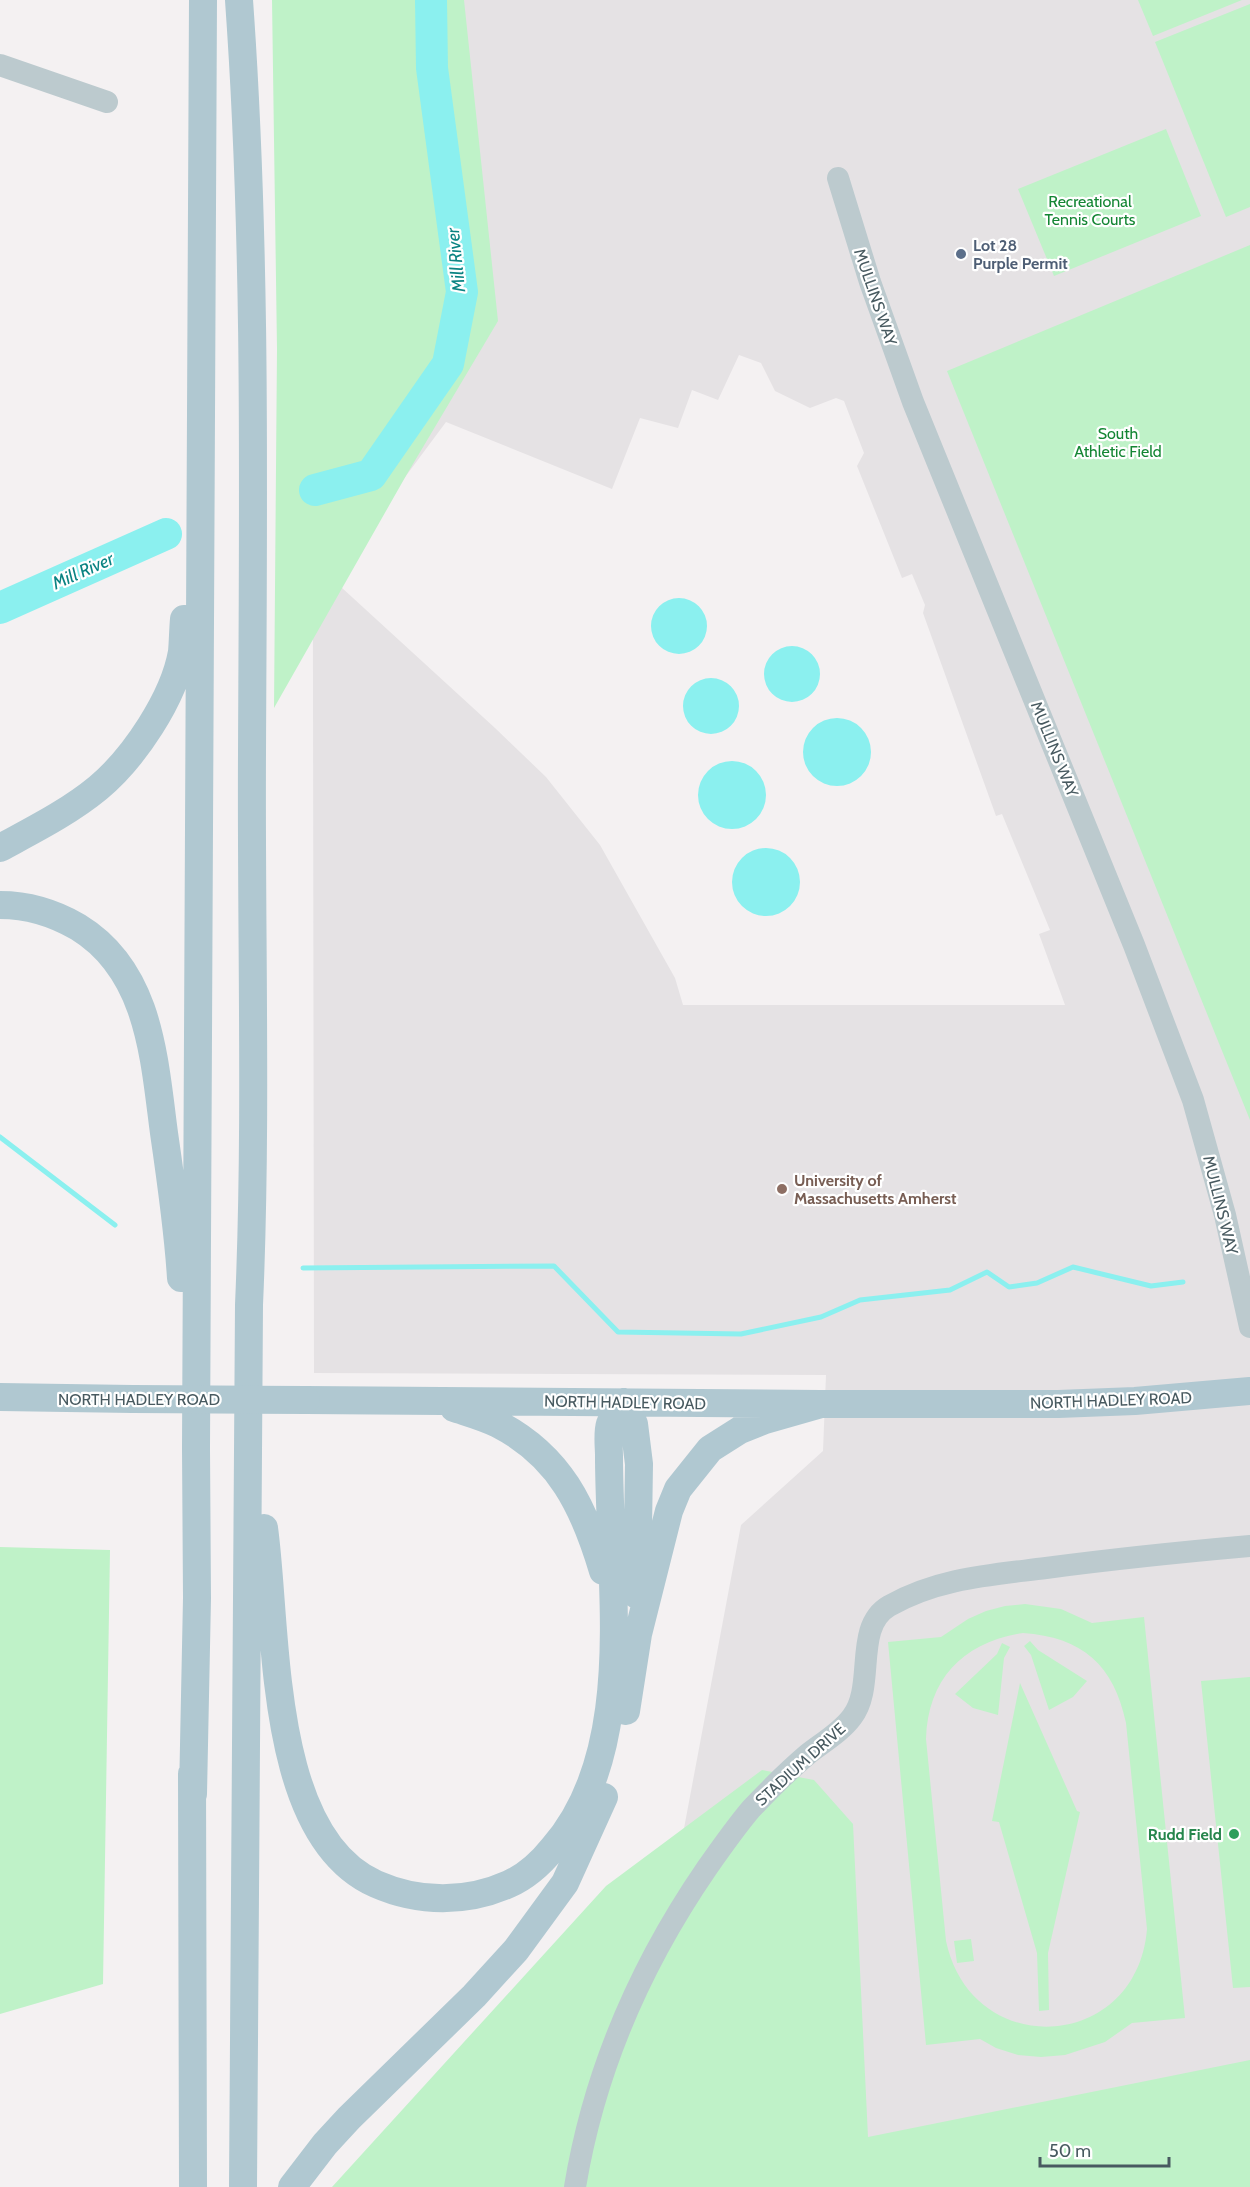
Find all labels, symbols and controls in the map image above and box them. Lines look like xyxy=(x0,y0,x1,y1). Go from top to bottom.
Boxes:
park label: Recreational Tennis Courts xyxy=(1045,192,1136,229)
water label: Mill River xyxy=(442,225,470,294)
place label: Lot 28 Purple Permit xyxy=(973,236,1068,273)
street label: MULLINS WAY xyxy=(850,246,901,349)
marker: Lot 28 Purple Permit xyxy=(954,247,968,261)
park label: South Athletic Field xyxy=(1074,424,1162,461)
water label: Mill River xyxy=(48,547,118,595)
street label: MULLINS WAY xyxy=(1027,699,1083,801)
street label: MULLINS WAY xyxy=(1199,1154,1242,1257)
place label: University of Massachusetts Amherst xyxy=(794,1171,957,1208)
marker: University of Massachusetts Amherst xyxy=(775,1182,789,1196)
street label: NORTH HADLEY ROAD xyxy=(1030,1388,1192,1413)
street label: NORTH HADLEY ROAD xyxy=(58,1390,220,1409)
street label: NORTH HADLEY ROAD xyxy=(544,1392,706,1413)
street label: STADIUM DRIVE xyxy=(751,1719,849,1810)
place label: Rudd Field xyxy=(1148,1825,1222,1844)
marker: Rudd Field xyxy=(1227,1827,1241,1841)
scale bar xyxy=(1040,2130,1169,2168)
text: 50 m xyxy=(1049,2140,1091,2162)

